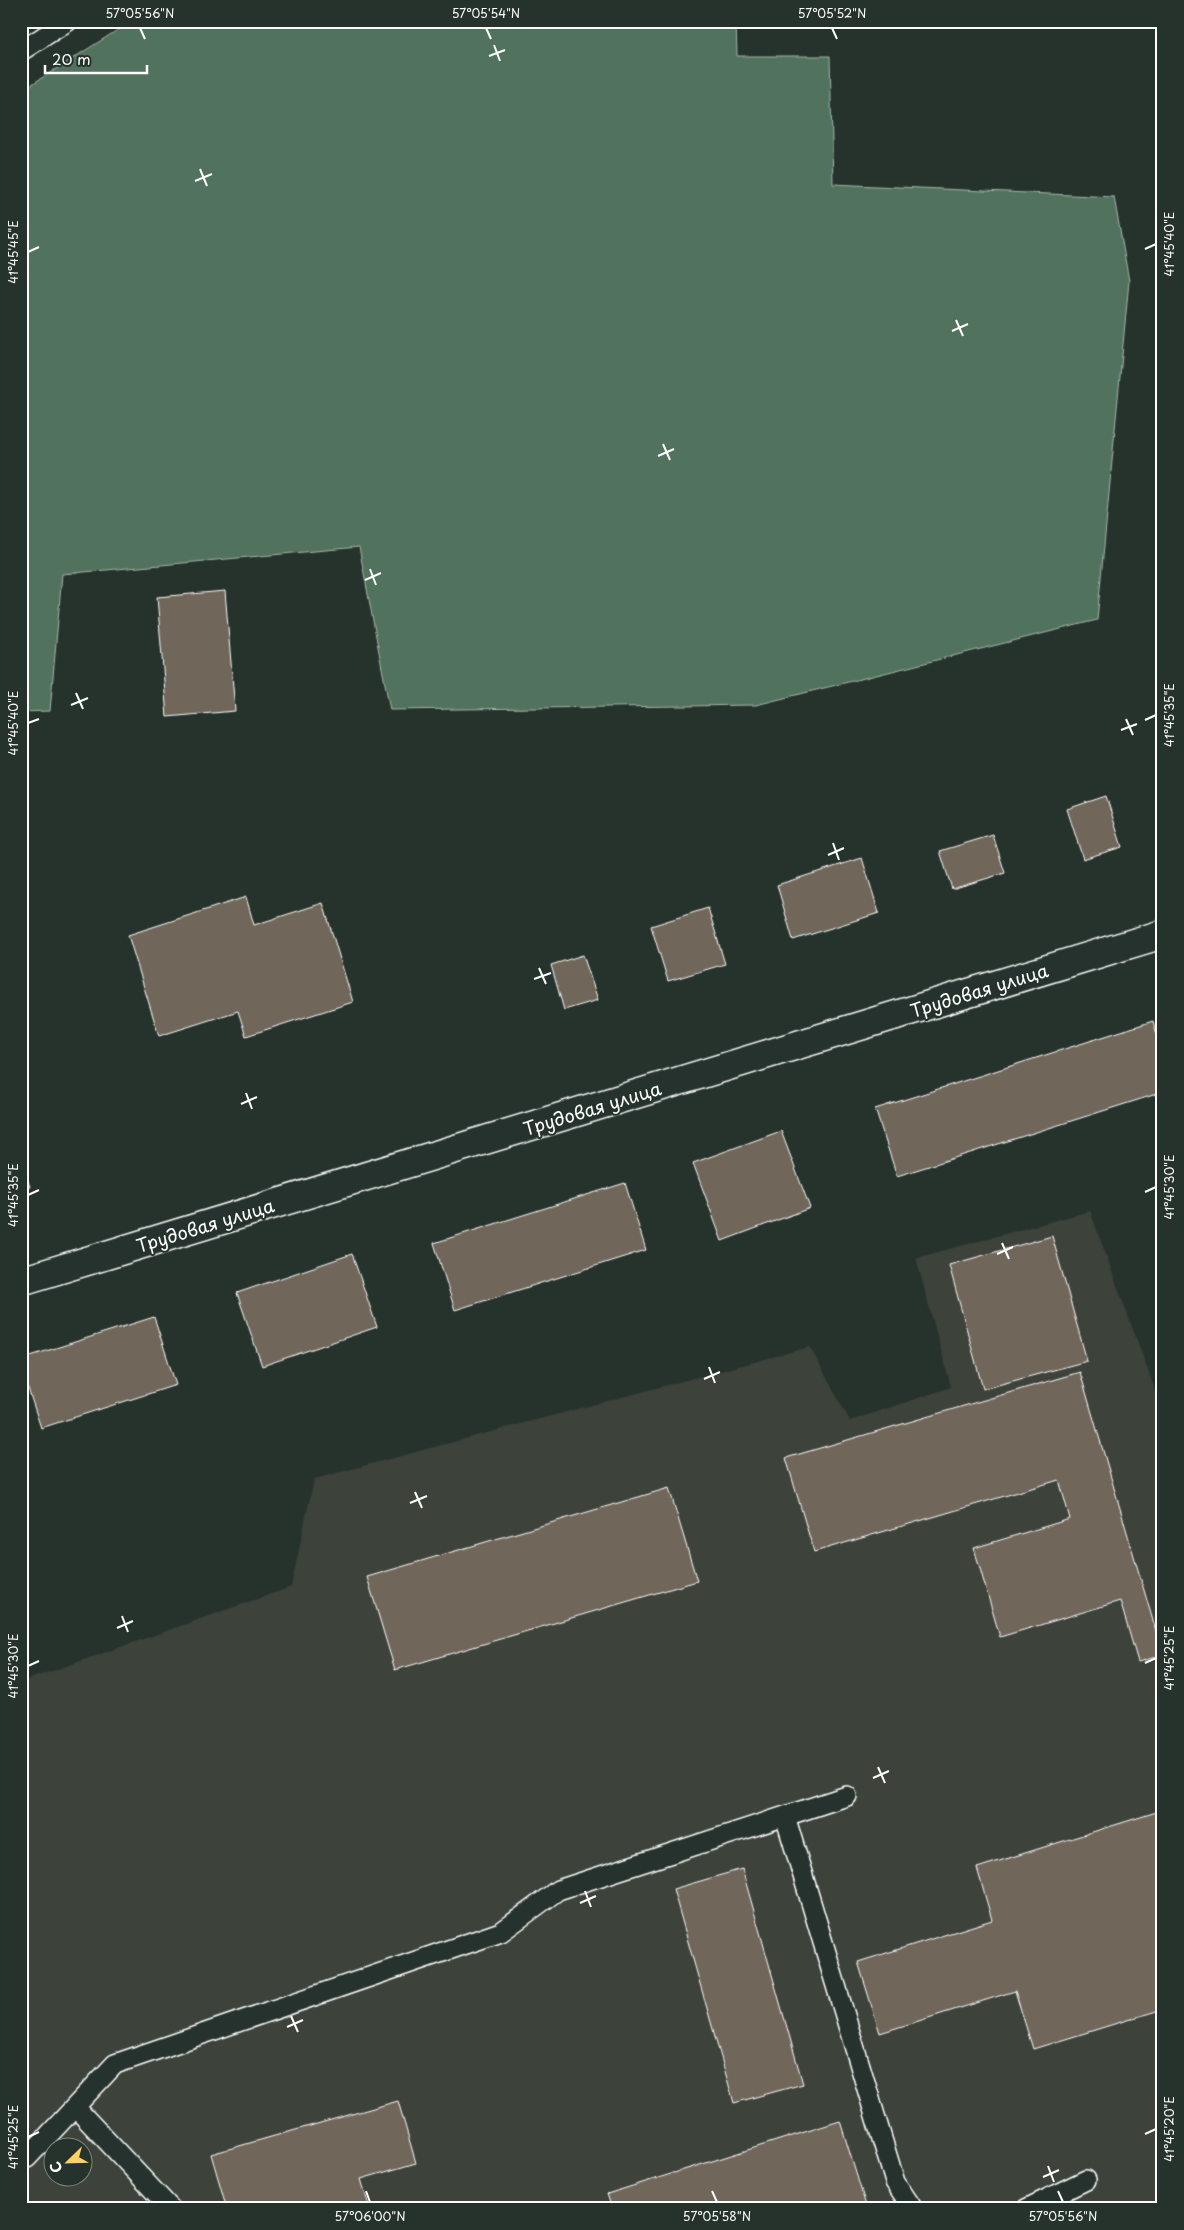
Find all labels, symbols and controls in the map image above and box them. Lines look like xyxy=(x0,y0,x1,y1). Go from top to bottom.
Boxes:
text: 57°05'56"N xyxy=(106,4,174,22)
text: 57°05'54"N xyxy=(452,4,520,22)
text: 57°05'52"N xyxy=(798,4,866,22)
scale bar xyxy=(45,42,148,74)
text: 20 m xyxy=(52,47,91,70)
text: 41°45'40"E xyxy=(1160,212,1178,276)
text: 41°45'45"E xyxy=(4,220,22,284)
text: 41°45'35"E xyxy=(1160,683,1178,747)
text: 41°45'40"E xyxy=(4,691,22,755)
street label: Трудовая улица xyxy=(907,956,1052,1024)
street label: Трудовая улица xyxy=(520,1074,665,1142)
text: 41°45'30"E xyxy=(1160,1154,1178,1220)
text: 41°45'35"E xyxy=(4,1163,22,1227)
street label: Трудовая улица xyxy=(133,1191,278,1259)
text: 41°45'25"E xyxy=(1160,1626,1178,1690)
text: 41°45'30"E xyxy=(4,1633,22,1699)
text: 41°45'20"E xyxy=(1160,2096,1178,2162)
text: 41°45'25"E xyxy=(4,2105,22,2169)
north arrow xyxy=(42,2138,92,2188)
text: С xyxy=(44,2158,67,2176)
text: 57°06'00"N xyxy=(334,2207,406,2225)
text: 57°05'58"N xyxy=(683,2207,751,2225)
text: 57°05'56"N xyxy=(1029,2207,1097,2225)

